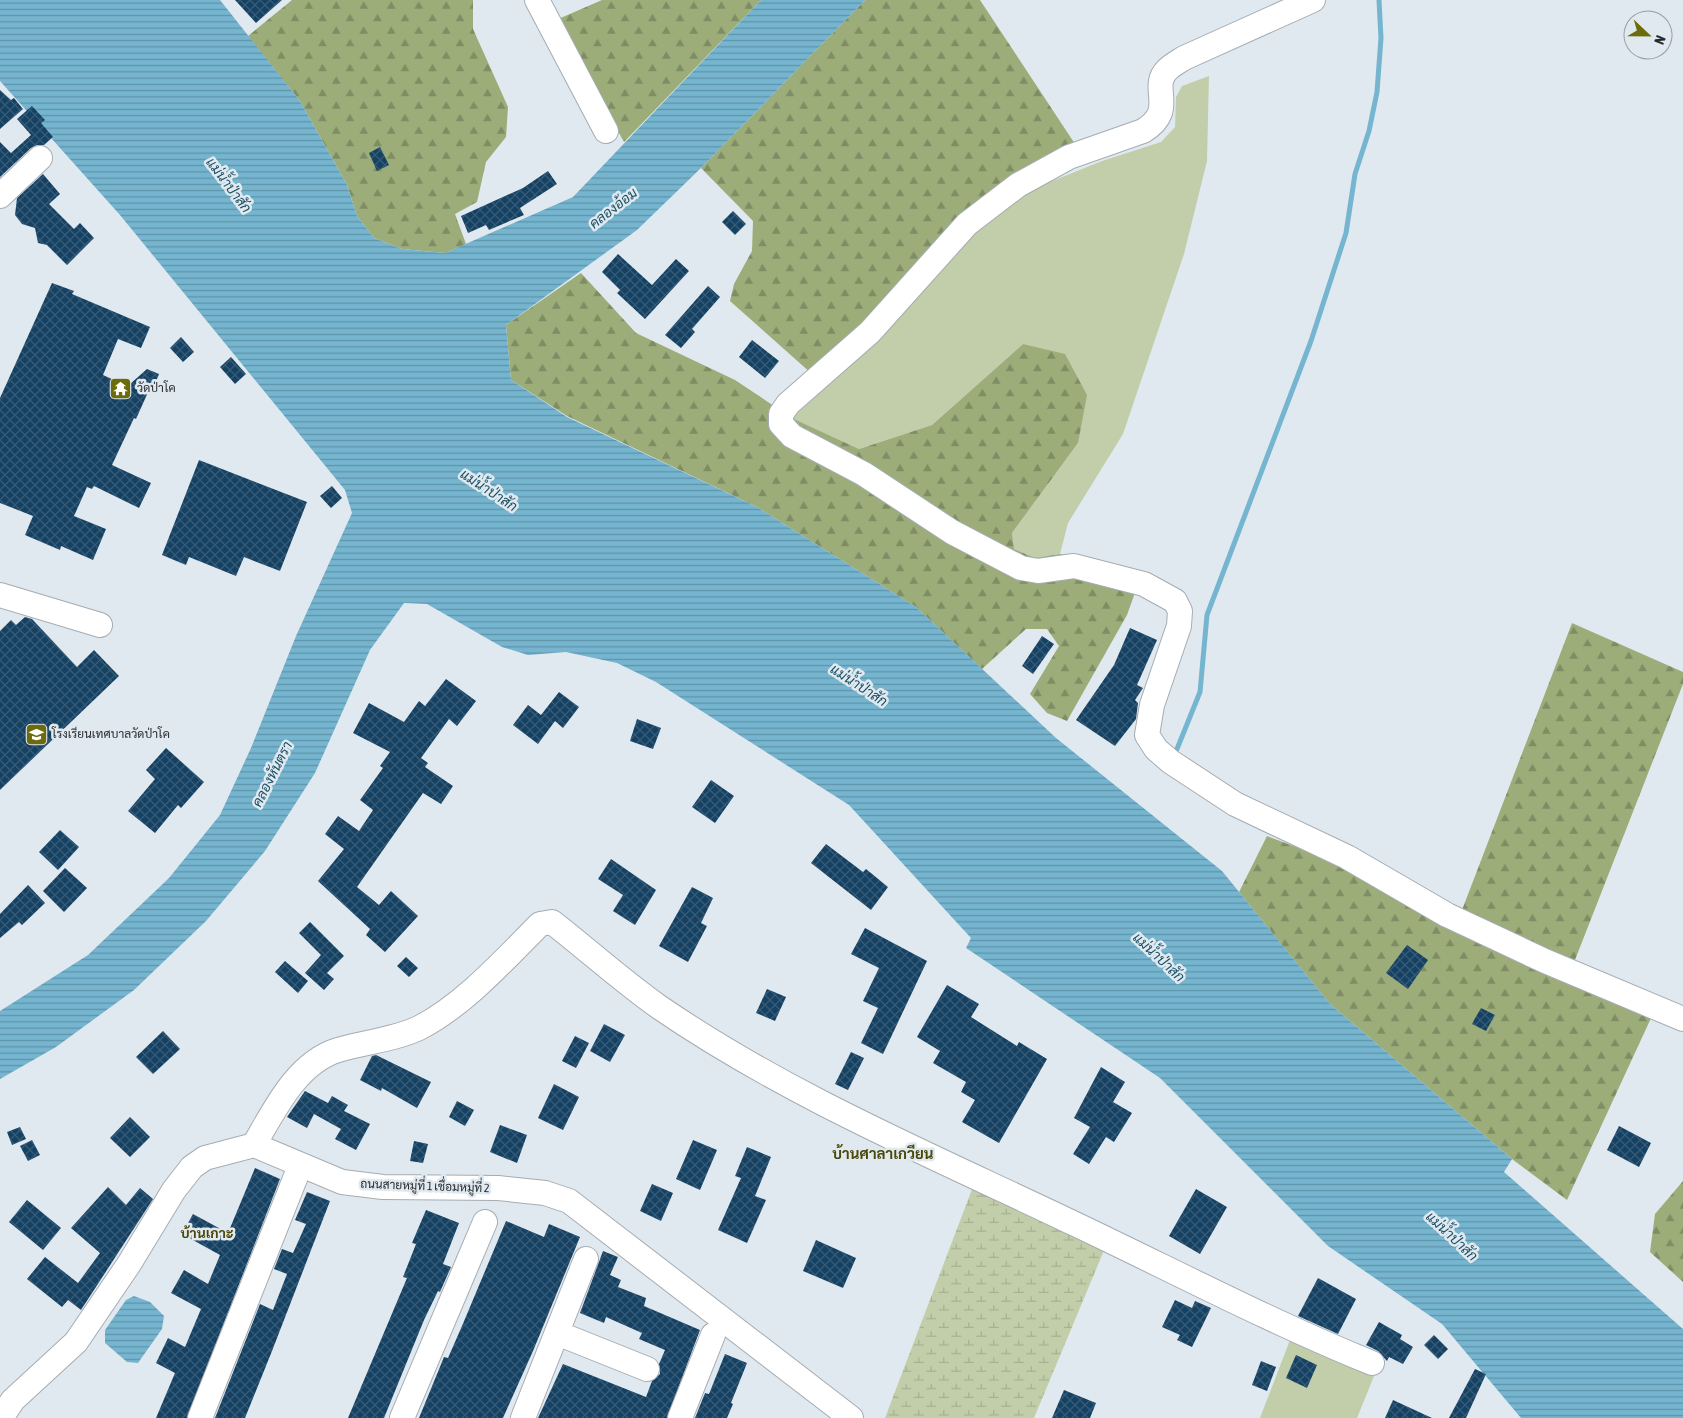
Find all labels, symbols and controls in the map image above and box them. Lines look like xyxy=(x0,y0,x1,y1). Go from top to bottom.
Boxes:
north arrow xyxy=(1623,10,1673,60)
text: N xyxy=(1651,33,1669,47)
water label: แม่น้ำป่าสัก xyxy=(203,152,258,216)
water label: คลองอ้อม xyxy=(586,184,640,232)
temple icon: วัดป่าโค xyxy=(109,376,133,400)
place label: วัดป่าโค xyxy=(137,380,176,395)
water label: แม่น้ำป่าสัก xyxy=(458,462,523,514)
water label: แม่น้ำป่าสัก xyxy=(828,657,893,709)
school or university icon: โรงเรียนเทศบาลวัดป่าโค xyxy=(24,722,48,746)
place label: โรงเรียนเทศบาลวัดป่าโค xyxy=(51,726,170,741)
water label: คลองหันตรา xyxy=(249,739,295,809)
water label: แม่น้ำป่าสัก xyxy=(1130,926,1191,985)
district label: บ้านศาลาเกวียน xyxy=(832,1144,934,1162)
street label: ถนนสายหมู่ที่ 1 เชื่อมหมู่ที่ 2 xyxy=(360,1173,490,1196)
water label: แม่น้ำป่าสัก xyxy=(1423,1205,1484,1264)
district label: บ้านเกาะ xyxy=(180,1225,234,1241)

